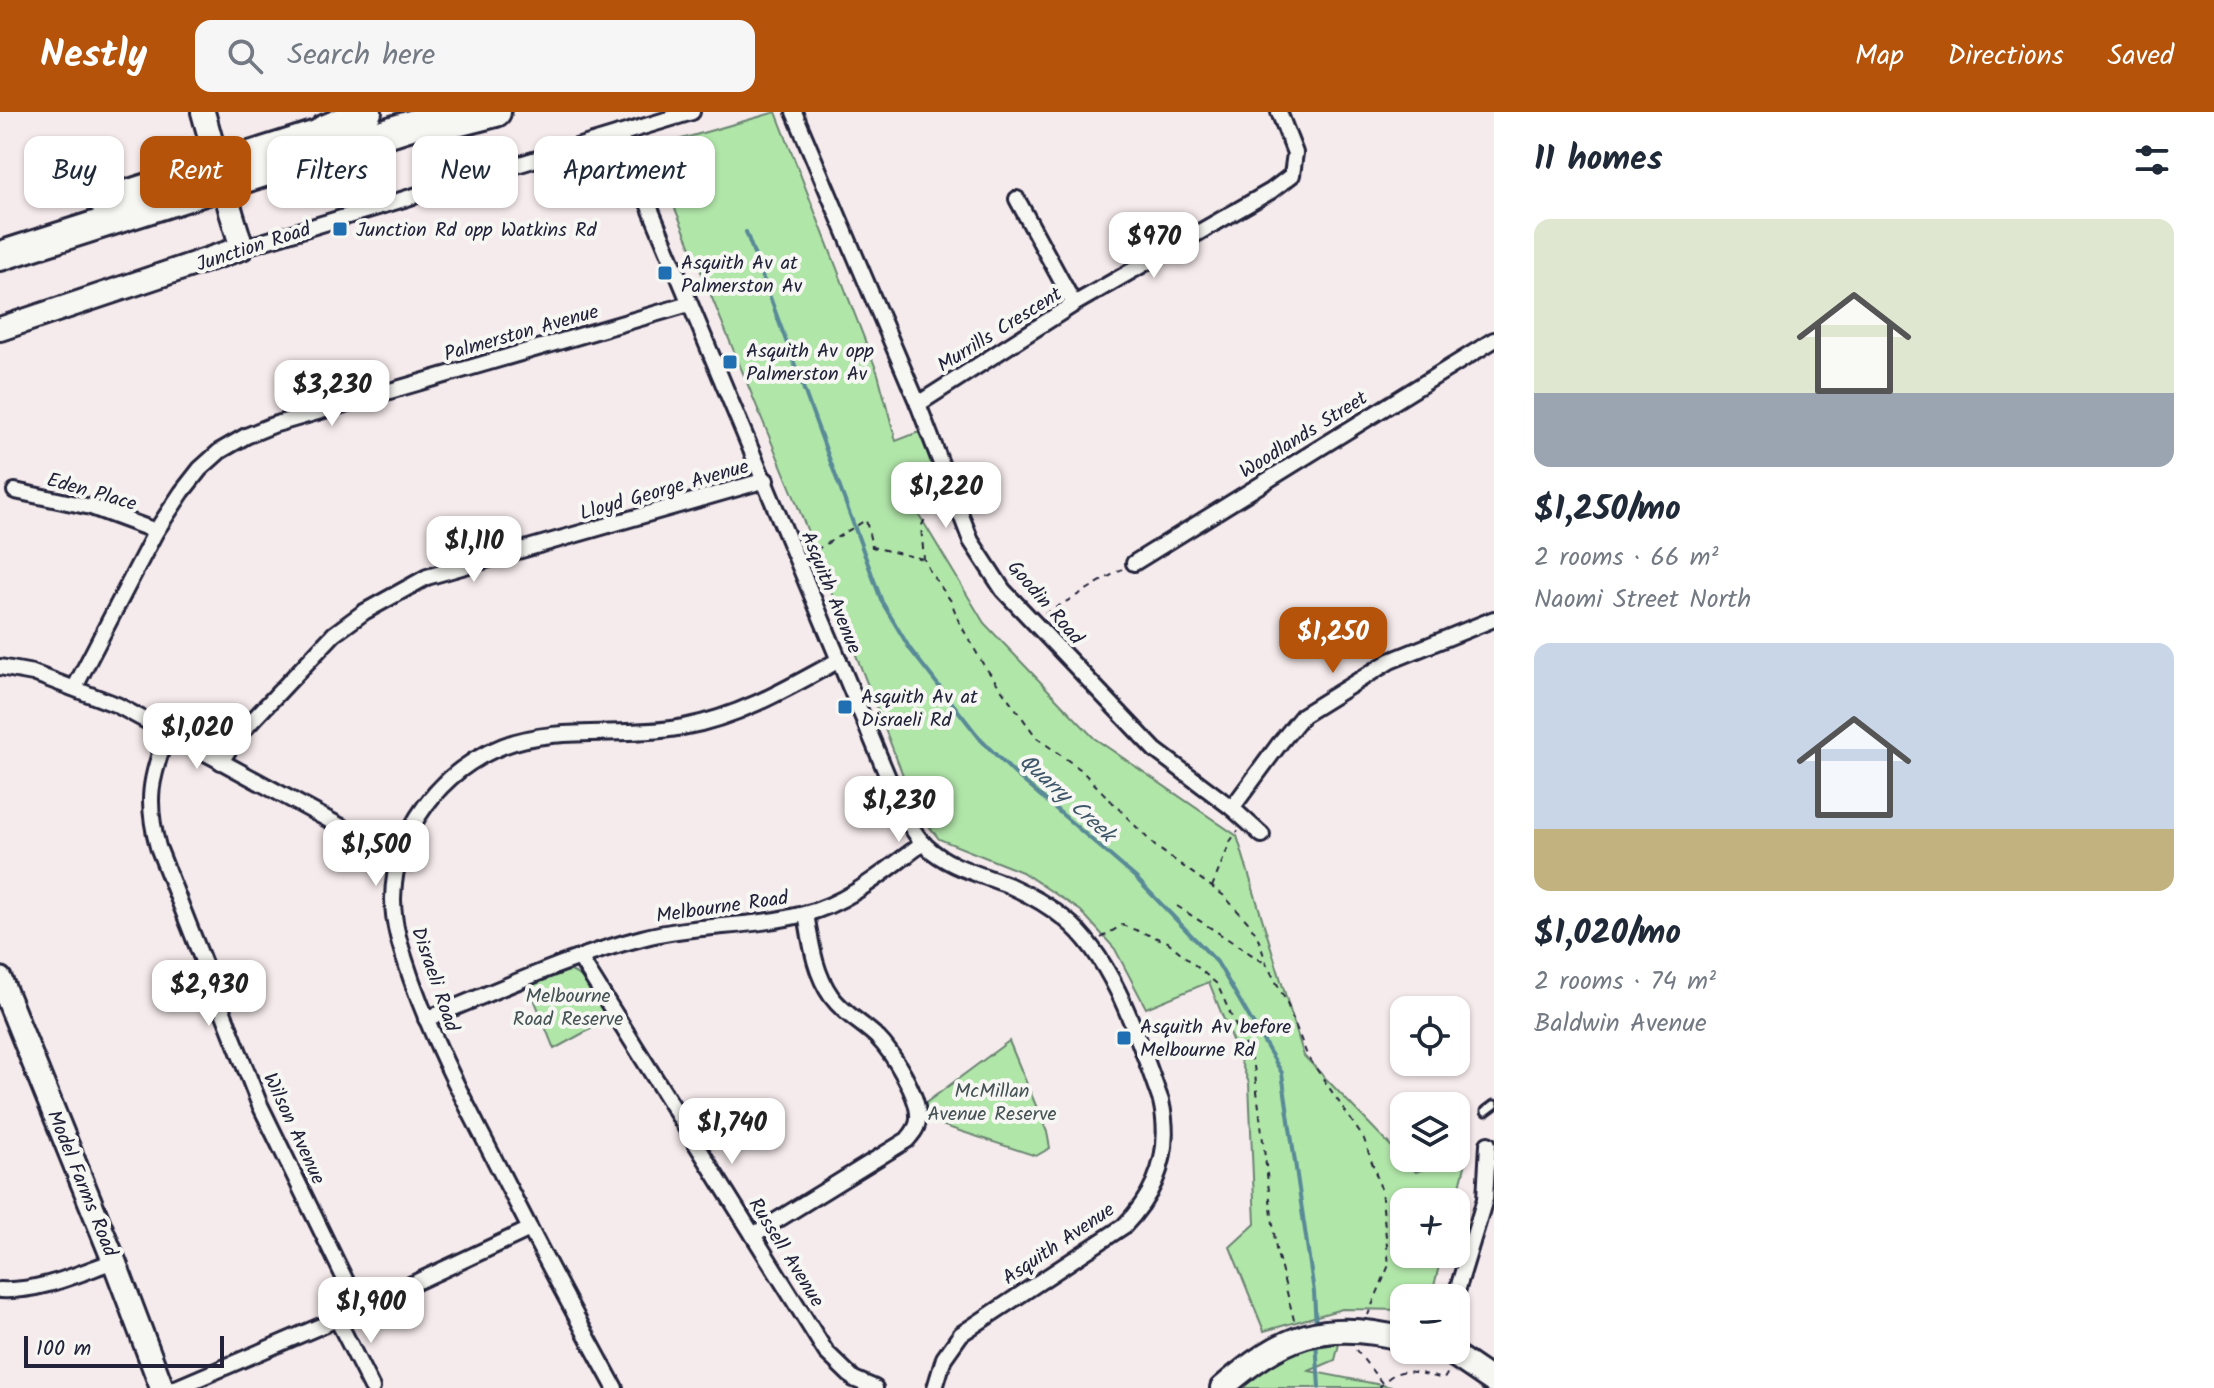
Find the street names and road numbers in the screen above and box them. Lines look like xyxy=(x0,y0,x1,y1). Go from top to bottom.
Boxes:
street label: Junction Road xyxy=(192,214,316,281)
street label: Murrills Crescent xyxy=(931,279,1069,382)
street label: Palmerston Avenue xyxy=(440,297,603,371)
street label: Woodlands Street xyxy=(1234,383,1375,488)
street label: Lloyd George Avenue xyxy=(576,451,753,530)
street label: Eden Place xyxy=(43,465,140,521)
street label: Asquith Avenue xyxy=(791,527,869,659)
street label: Goodin Road xyxy=(998,554,1091,654)
street label: Melbourne Road xyxy=(654,883,791,933)
street label: Disraeli Road xyxy=(401,923,467,1037)
street label: Wilson Avenue xyxy=(253,1067,333,1190)
street label: Model Farms Road xyxy=(37,1106,126,1263)
street label: Russell Avenue xyxy=(739,1192,832,1314)
street label: Asquith Avenue xyxy=(996,1195,1122,1294)

